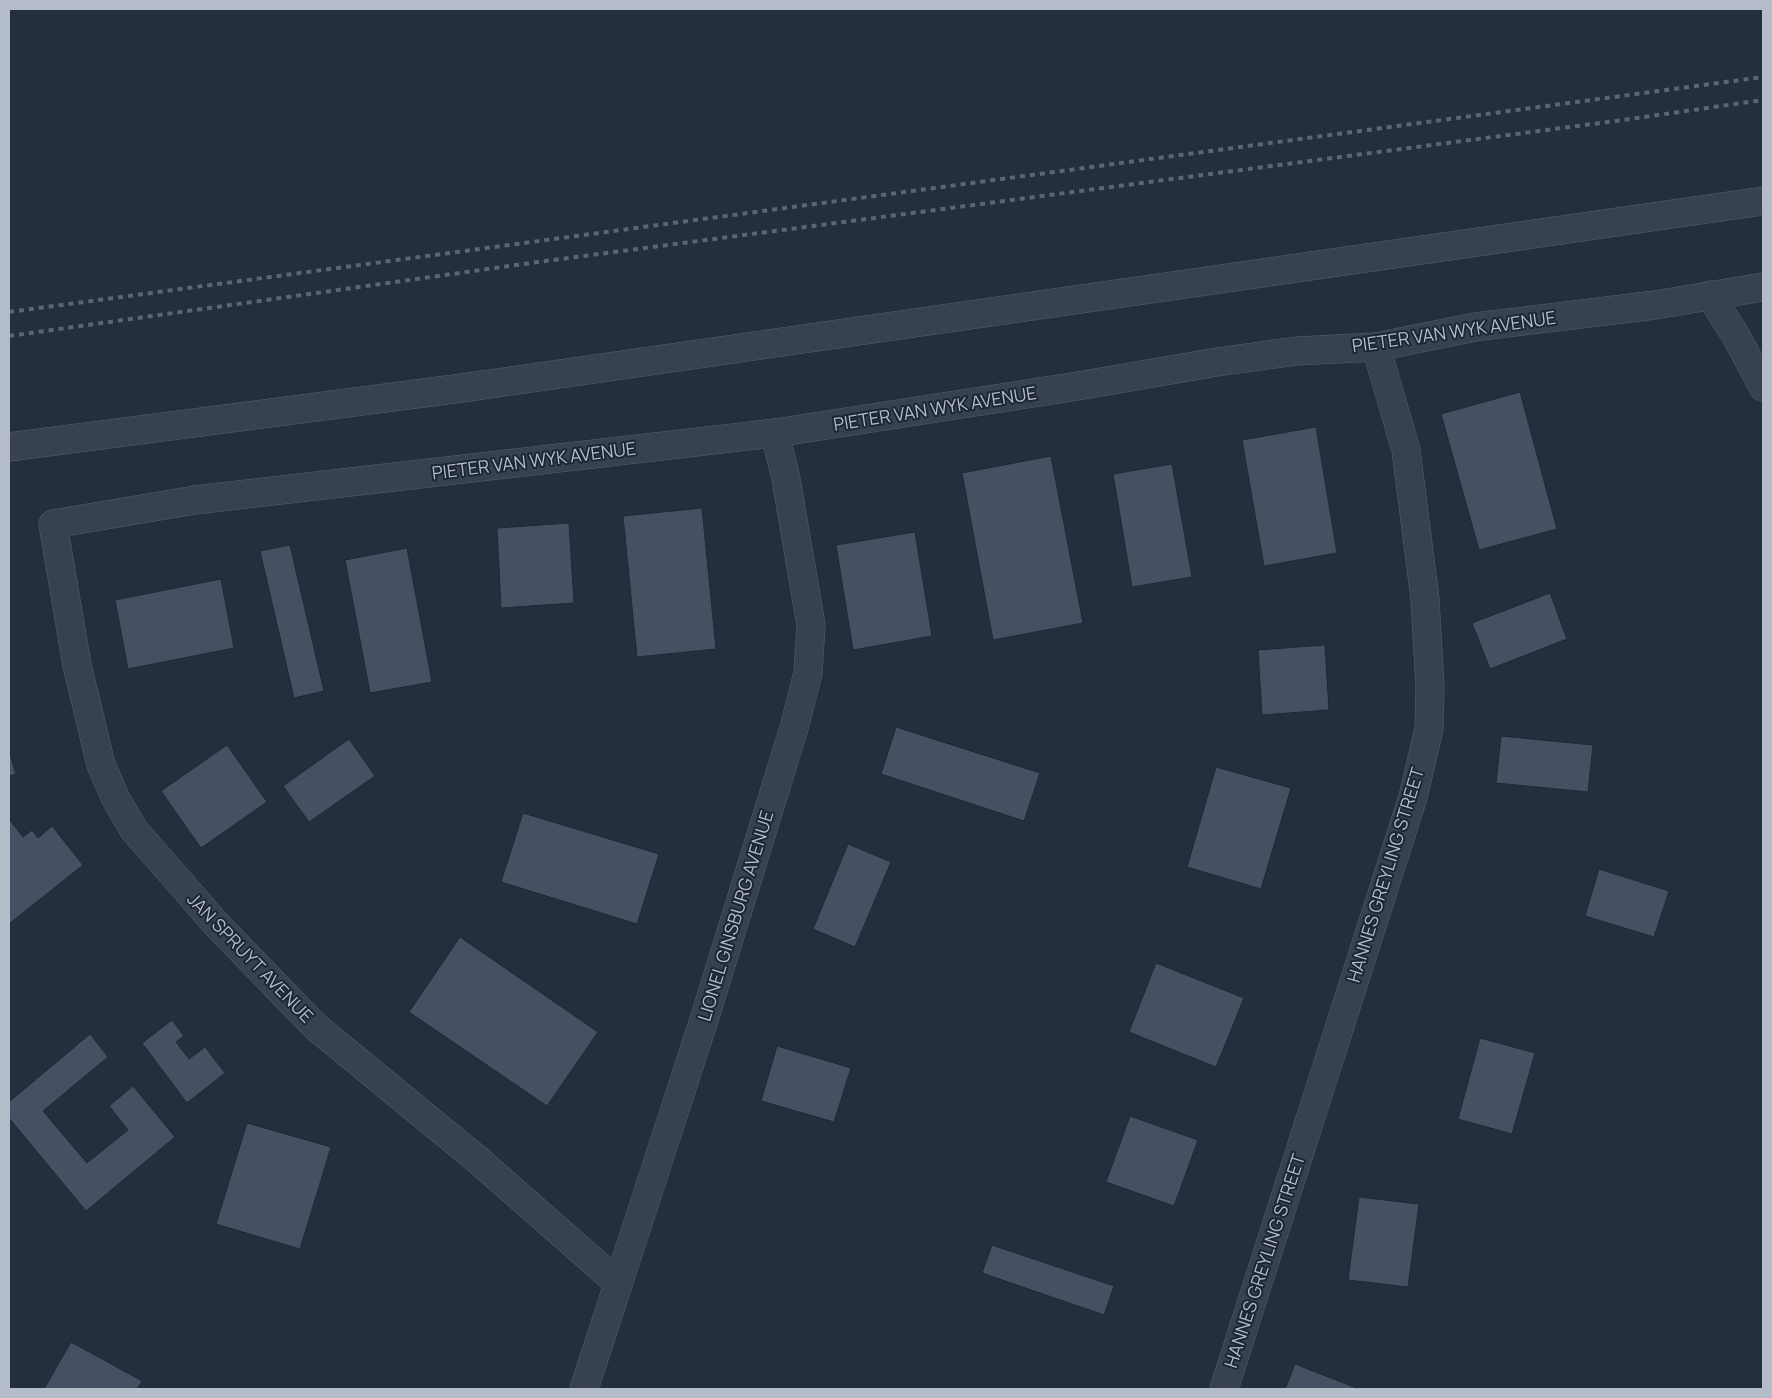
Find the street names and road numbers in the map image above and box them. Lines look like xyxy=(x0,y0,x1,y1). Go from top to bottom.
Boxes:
street label: PIETER VAN WYK AVENUE xyxy=(1350,305,1557,357)
street label: PIETER VAN WYK AVENUE xyxy=(831,380,1038,436)
street label: PIETER VAN WYK AVENUE xyxy=(430,436,637,484)
street label: HANNES GREYLING STREET xyxy=(1341,764,1429,985)
street label: LIONEL GINSBURG AVENUE xyxy=(692,807,779,1024)
street label: JAN SPRUYT AVENUE xyxy=(182,887,319,1028)
street label: HANNES GREYLING STREET xyxy=(1218,1150,1310,1371)

